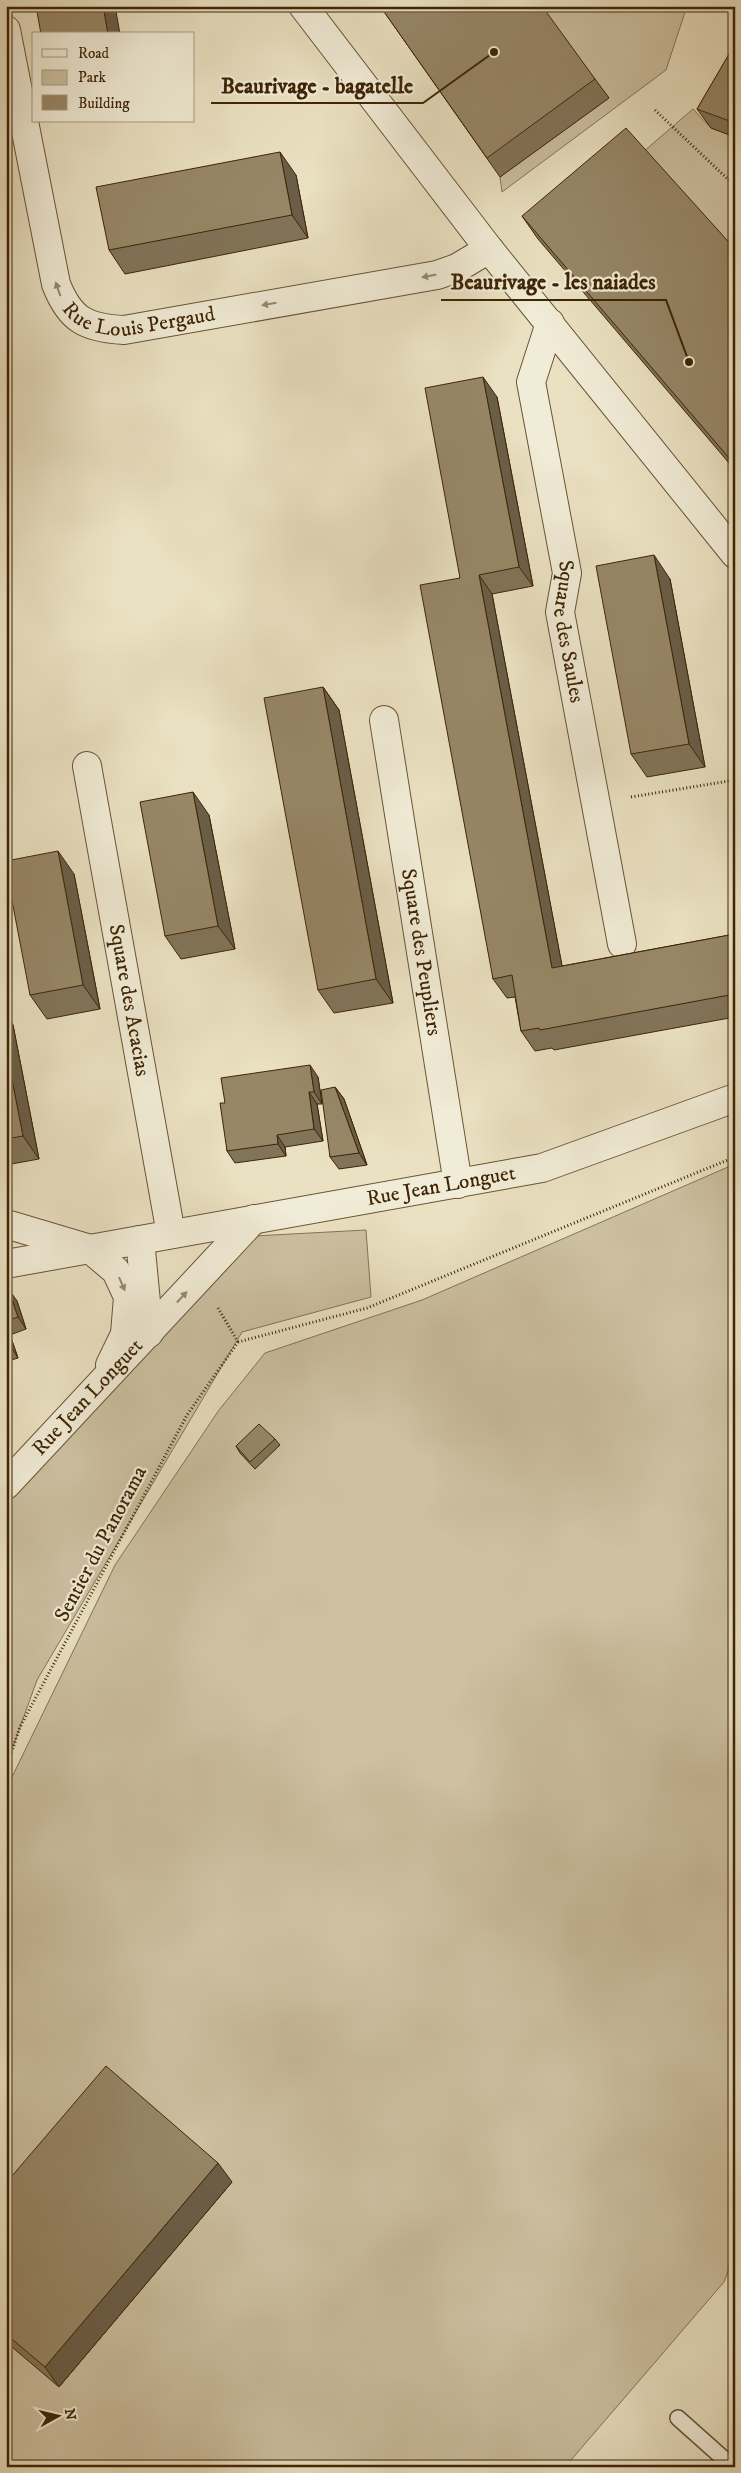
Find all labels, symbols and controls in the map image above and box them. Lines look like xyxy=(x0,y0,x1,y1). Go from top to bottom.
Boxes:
legend xyxy=(32,32,195,122)
text: Road xyxy=(78,44,110,63)
callout: Beaurivage - bagatelle xyxy=(211,66,423,103)
text: Park xyxy=(78,68,107,87)
text: Beaurivage - bagatelle xyxy=(221,73,413,100)
text: Building xyxy=(78,94,130,113)
callout: Beaurivage - les naiades xyxy=(441,263,666,300)
text: Beaurivage - les naiades xyxy=(450,269,656,296)
one-way arrow xyxy=(422,272,437,280)
one-way arrow xyxy=(54,281,62,296)
street label: Rue Louis Pergaud xyxy=(56,297,218,343)
one-way arrow xyxy=(261,301,277,309)
street label: Square des Saules xyxy=(547,558,590,705)
street label: Square des Peupliers xyxy=(395,867,447,1037)
street label: Square des Acacias xyxy=(103,922,155,1078)
street label: Rue Jean Longuet xyxy=(365,1160,518,1212)
one-way arrow xyxy=(118,1277,126,1291)
one-way arrow xyxy=(176,1292,188,1304)
street label: Rue Jean Longuet xyxy=(27,1333,149,1461)
street label: Sentier du Panorama xyxy=(49,1462,153,1626)
north arrow xyxy=(32,2390,82,2440)
text: N xyxy=(60,2407,80,2422)

